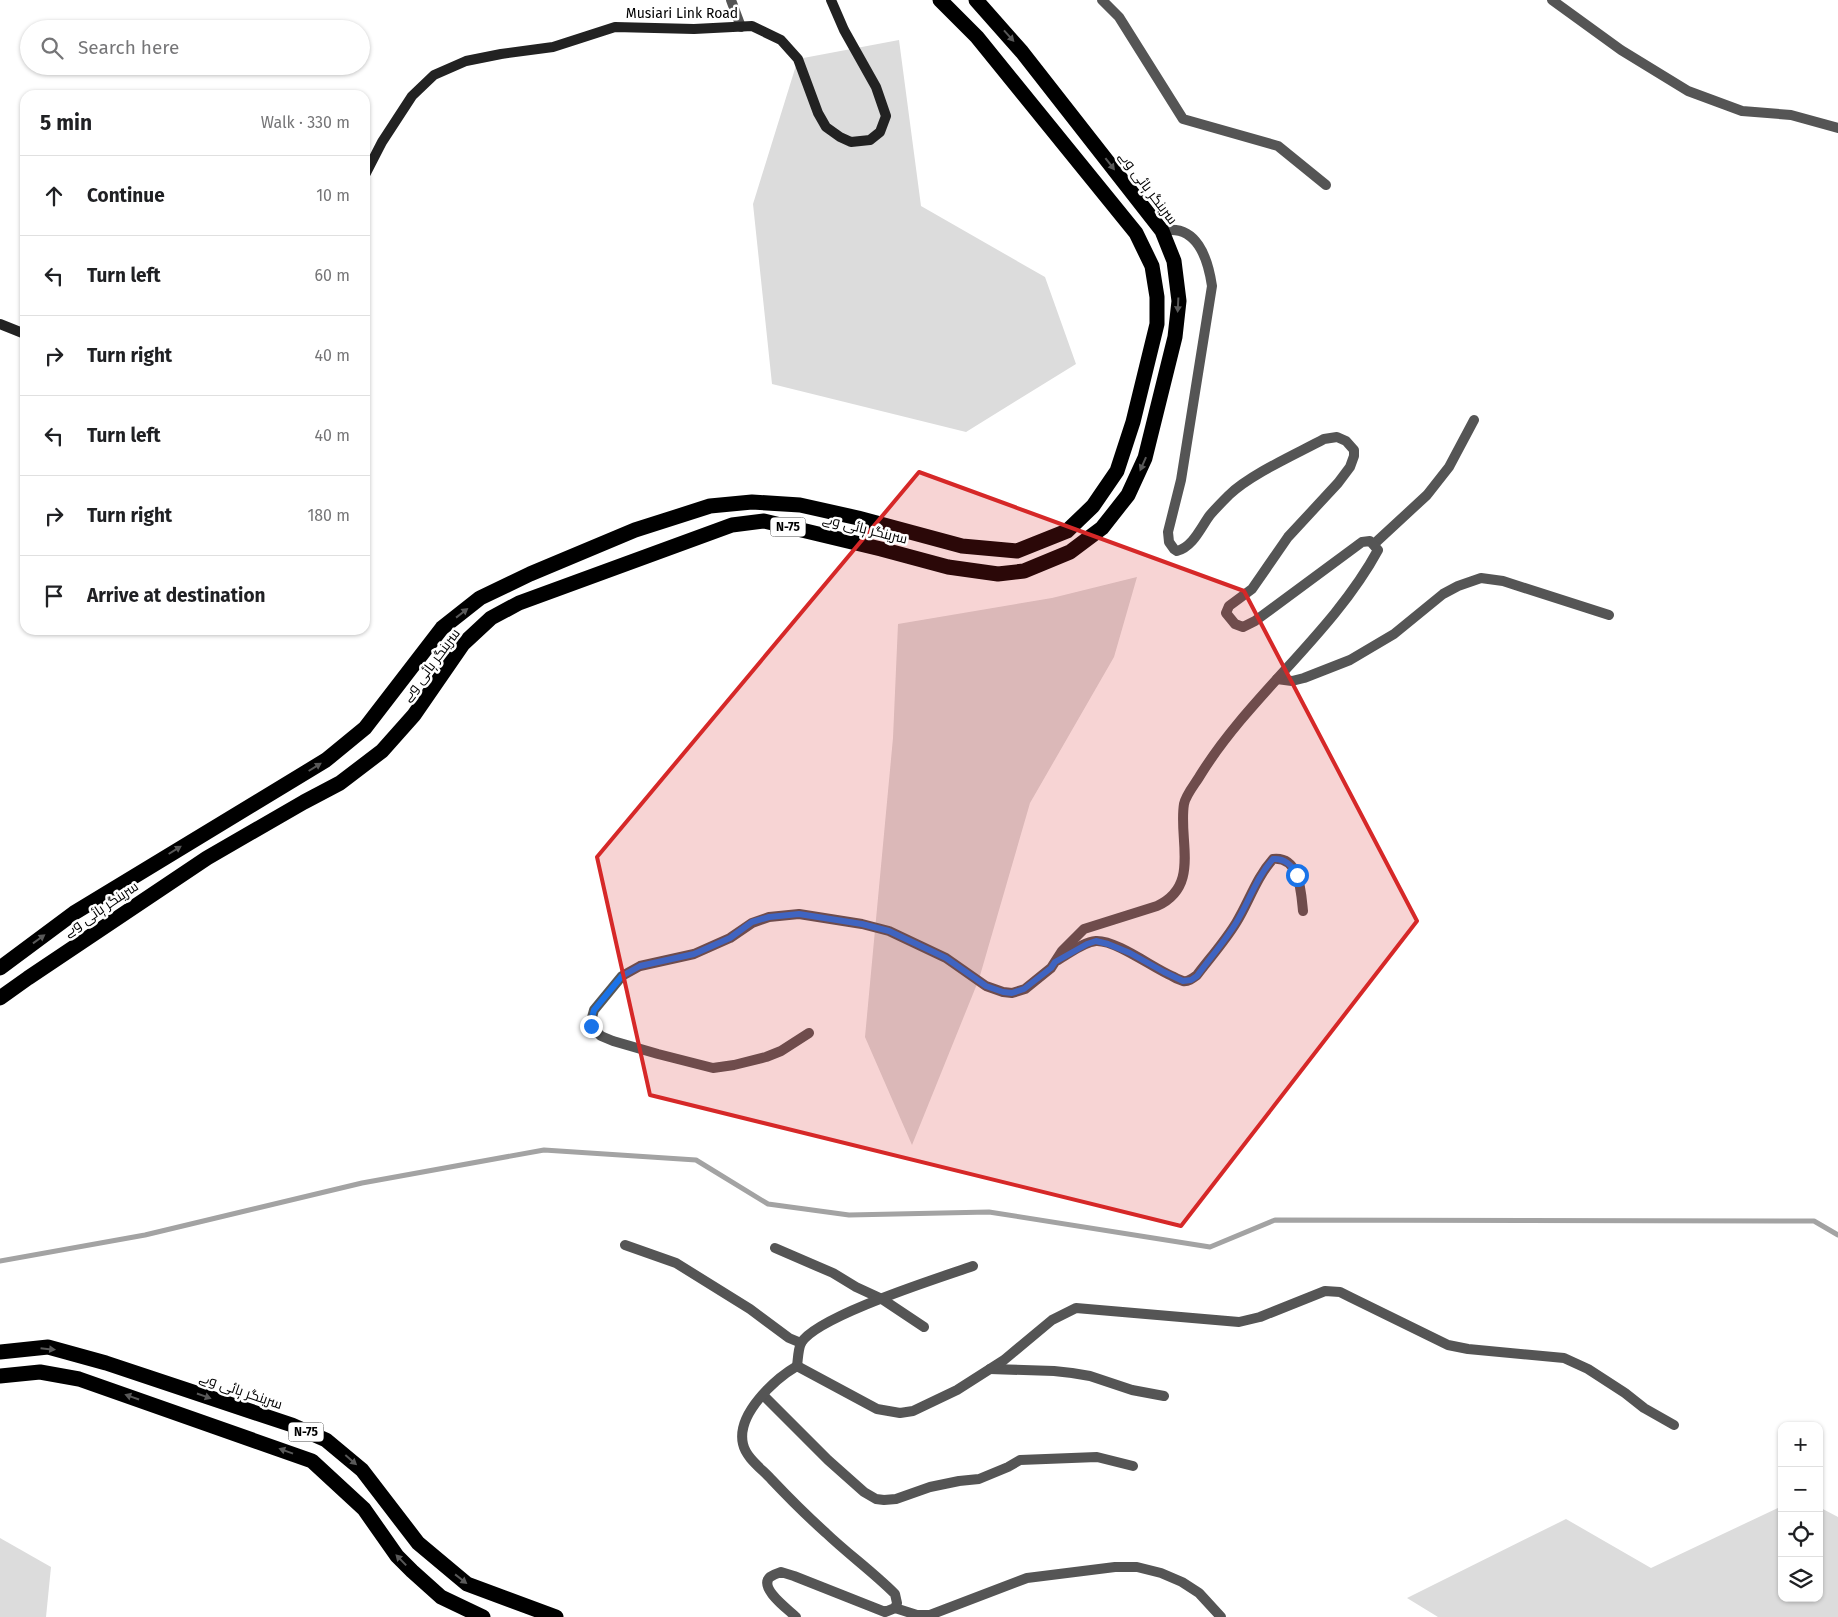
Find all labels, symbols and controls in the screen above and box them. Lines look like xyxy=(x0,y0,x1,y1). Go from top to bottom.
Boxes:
street label: Musiari Link Road xyxy=(626,5,738,22)
search box xyxy=(20,20,370,75)
one-way arrow xyxy=(1003,30,1015,42)
icon: search xyxy=(38,34,66,62)
text: Search here xyxy=(78,36,179,59)
text: 5 min xyxy=(40,110,92,136)
text: Walk · 330 m xyxy=(261,113,350,132)
street label: سرینگر ہائی وے xyxy=(1115,148,1181,228)
one-way arrow xyxy=(1104,157,1115,170)
icon: ahead xyxy=(40,182,68,210)
text: Continue xyxy=(87,184,165,207)
text: 10 m xyxy=(316,186,350,205)
icon: left xyxy=(40,262,68,290)
text: Turn left xyxy=(87,264,161,287)
text: 60 m xyxy=(315,266,350,285)
one-way arrow xyxy=(1173,298,1181,314)
icon: right xyxy=(40,342,68,370)
text: Turn right xyxy=(87,344,172,367)
text: 40 m xyxy=(315,346,350,365)
icon: left xyxy=(40,422,68,450)
text: Turn left xyxy=(87,424,161,447)
text: 40 m xyxy=(315,426,350,445)
one-way arrow xyxy=(1138,457,1146,471)
icon: right xyxy=(40,502,68,530)
text: Turn right xyxy=(87,504,172,527)
text: 180 m xyxy=(307,506,350,525)
street label: سرینگر ہائی وے xyxy=(821,510,909,548)
road number: N-75 xyxy=(770,518,806,536)
icon: arrive xyxy=(40,582,68,610)
text: Arrive at destination xyxy=(87,584,266,607)
one-way arrow xyxy=(455,607,468,618)
street label: سرینگر ہائی وے xyxy=(398,625,464,705)
one-way arrow xyxy=(308,762,321,771)
one-way arrow xyxy=(169,846,182,855)
route start xyxy=(1286,864,1309,887)
street label: سرینگر ہائی وے xyxy=(60,878,142,940)
one-way arrow xyxy=(32,934,46,944)
route end xyxy=(580,1015,603,1038)
one-way arrow xyxy=(41,1345,57,1353)
street label: سرینگر ہائی وے xyxy=(197,1369,285,1413)
one-way arrow xyxy=(196,1392,211,1400)
one-way arrow xyxy=(125,1393,140,1400)
road number: N-75 xyxy=(288,1422,324,1441)
map controls xyxy=(1778,1422,1823,1602)
button: + xyxy=(1778,1422,1823,1467)
one-way arrow xyxy=(278,1447,293,1455)
one-way arrow xyxy=(344,1455,357,1466)
button: − xyxy=(1778,1467,1823,1512)
button: locate xyxy=(1778,1512,1823,1557)
one-way arrow xyxy=(396,1554,408,1566)
button: layers xyxy=(1778,1557,1823,1602)
one-way arrow xyxy=(454,1574,467,1584)

